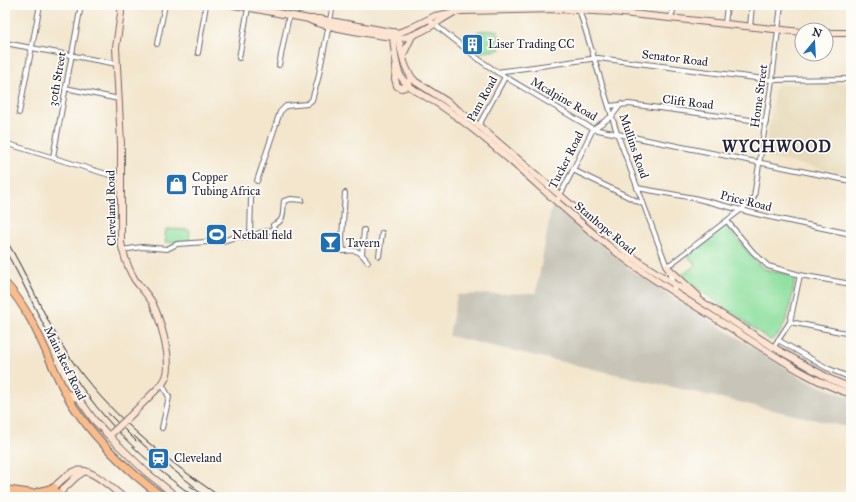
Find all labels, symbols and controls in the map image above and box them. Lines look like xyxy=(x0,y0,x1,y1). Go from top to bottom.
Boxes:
north arrow xyxy=(794,22,834,62)
text: N xyxy=(810,25,824,41)
building icon: Liser Trading CC xyxy=(460,31,486,57)
place label: Liser Trading CC xyxy=(488,37,574,52)
street label: Senator Road xyxy=(641,47,709,69)
street label: 30th Street xyxy=(45,50,69,107)
street label: Home Street xyxy=(748,63,770,129)
street label: Pam Road xyxy=(464,74,500,124)
street label: Mcalpine Road xyxy=(528,74,600,124)
street label: Clift Road xyxy=(662,92,714,112)
street label: Mullins Road xyxy=(616,112,652,180)
street label: Tucker Road xyxy=(546,129,586,191)
district label: WYCHWOOD xyxy=(722,137,832,156)
street label: Cleveland Road xyxy=(103,170,119,246)
place label: Copper Tubing Africa xyxy=(192,170,261,199)
shop icon: Copper Tubing Africa xyxy=(164,171,190,197)
street label: Price Road xyxy=(719,188,773,214)
street label: Stanhope Road xyxy=(572,199,638,257)
sports icon: Netball field xyxy=(203,222,229,248)
place label: Netball field xyxy=(232,228,292,242)
bar icon: Tavern xyxy=(317,230,343,256)
place label: Tavern xyxy=(346,236,381,250)
street label: Main Reef Road xyxy=(41,324,89,402)
station icon: Cleveland xyxy=(145,445,171,471)
place label: Cleveland xyxy=(174,451,222,465)

